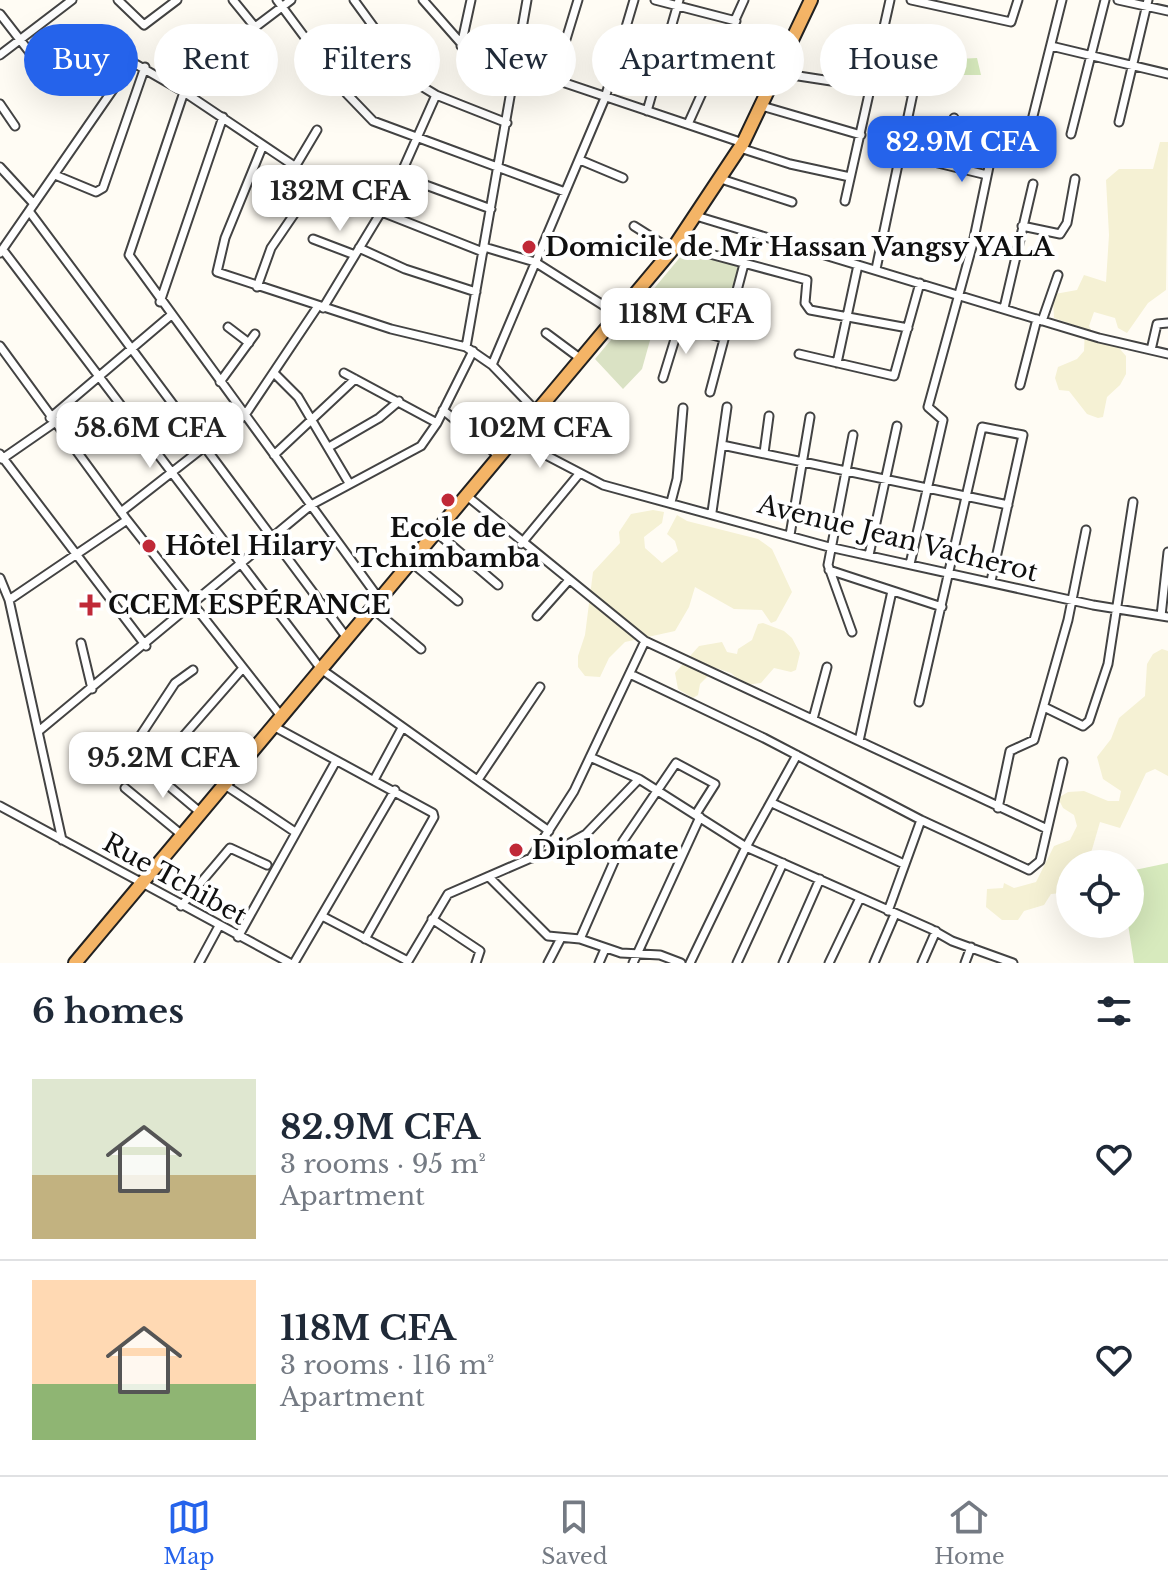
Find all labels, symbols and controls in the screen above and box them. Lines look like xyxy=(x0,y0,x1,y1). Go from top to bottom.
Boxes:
chip: Buy xyxy=(24,24,138,96)
chip: Rent xyxy=(154,24,278,96)
chip: Filters xyxy=(294,24,440,96)
chip: New xyxy=(456,24,576,96)
chip: Apartment xyxy=(592,24,804,96)
chip: House xyxy=(820,24,967,96)
pin: 82.9M CFA xyxy=(870,116,1054,184)
text: 82.9M CFA xyxy=(885,126,1039,158)
pin: 132M CFA xyxy=(257,165,423,233)
text: 132M CFA xyxy=(270,175,410,207)
place label: Domicile de Mr Hassan Vangsy YALA xyxy=(545,231,1055,263)
marker: Domicile de Mr Hassan Vangsy YALA xyxy=(520,238,538,256)
pin: 118M CFA xyxy=(603,288,769,356)
text: 118M CFA xyxy=(619,298,753,330)
pin: 58.6M CFA xyxy=(58,402,242,470)
pin: 102M CFA xyxy=(457,402,623,470)
text: 58.6M CFA xyxy=(74,412,226,444)
text: 102M CFA xyxy=(468,412,612,444)
street label: Avenue Jean Vacherot xyxy=(754,487,1042,588)
marker: Ecole de Tchimbamba xyxy=(439,491,457,509)
place label: Ecole de Tchimbamba xyxy=(356,512,540,574)
place label: Hôtel Hilary xyxy=(165,530,335,562)
marker: Hôtel Hilary xyxy=(140,537,158,555)
place label: CCEM ESPÉRANCE xyxy=(108,589,391,621)
marker: CCEM ESPÉRANCE xyxy=(79,594,101,616)
pin: 95.2M CFA xyxy=(71,732,255,800)
text: 95.2M CFA xyxy=(87,742,239,774)
street label: Rue Tchibet xyxy=(97,826,253,932)
place label: Diplomate xyxy=(532,834,679,866)
marker: Diplomate xyxy=(507,841,525,859)
map controls xyxy=(1056,850,1144,938)
button: locate xyxy=(1056,850,1144,938)
icon: filters xyxy=(1092,989,1136,1033)
text: 6 homes xyxy=(32,990,184,1032)
text: 82.9M CFA xyxy=(280,1106,480,1148)
icon: home xyxy=(96,1111,192,1207)
icon: heart xyxy=(1092,1137,1136,1181)
text: 3 rooms · 95 m² xyxy=(280,1148,486,1180)
text: Apartment xyxy=(280,1180,425,1212)
text: 118M CFA xyxy=(280,1307,456,1349)
icon: home xyxy=(96,1312,192,1408)
icon: heart xyxy=(1092,1338,1136,1382)
text: 3 rooms · 116 m² xyxy=(280,1349,494,1381)
text: Apartment xyxy=(280,1381,425,1413)
tab: Map xyxy=(163,1495,214,1570)
tab: Saved xyxy=(541,1495,608,1570)
tab: Home xyxy=(934,1495,1005,1570)

